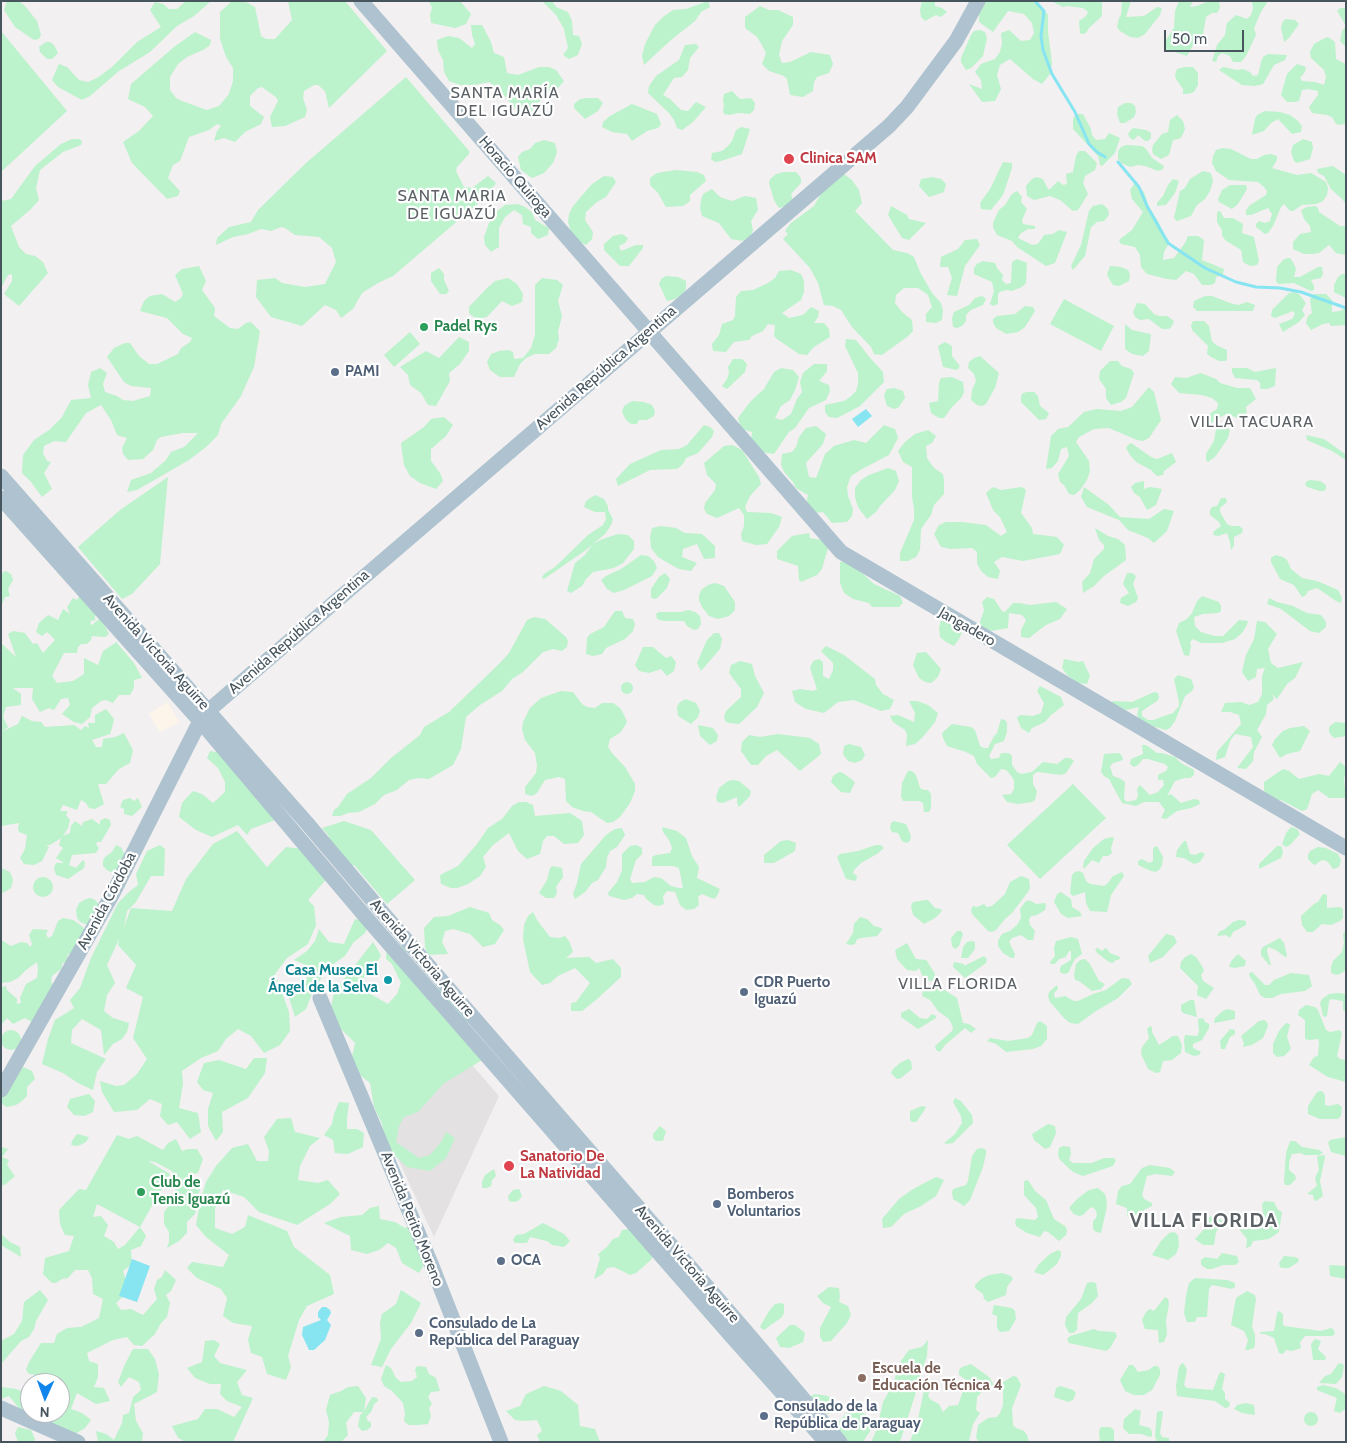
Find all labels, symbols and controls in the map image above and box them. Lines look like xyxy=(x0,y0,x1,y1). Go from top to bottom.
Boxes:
scale bar xyxy=(1167,20,1247,52)
text: 50 m xyxy=(1172,30,1207,48)
district label: SANTA MARÍA DEL IGUAZÚ xyxy=(449,83,561,121)
street label: Horacio Quiroga xyxy=(475,133,555,221)
place label: Clinica SAM xyxy=(800,150,877,168)
marker: Clinica SAM xyxy=(782,152,796,166)
district label: SANTA MARIA DE IGUAZÚ xyxy=(396,186,508,224)
street label: Avenida República Argentina xyxy=(532,302,680,434)
place label: Padel Rys xyxy=(434,318,497,336)
marker: Padel Rys xyxy=(418,321,430,333)
place label: PAMI xyxy=(345,363,379,381)
marker: PAMI xyxy=(329,366,341,378)
district label: VILLA TACUARA xyxy=(1188,412,1316,432)
street label: Avenida República Argentina xyxy=(225,566,373,698)
street label: Avenida Victoria Aguirre xyxy=(99,590,213,714)
street label: Jangadero xyxy=(935,604,999,650)
street label: Avenida Córdoba xyxy=(74,849,140,953)
street label: Avenida Victoria Aguirre xyxy=(366,895,478,1021)
place label: Casa Museo El Ángel de la Selva xyxy=(268,962,378,997)
marker: Casa Museo El Ángel de la Selva xyxy=(382,974,394,986)
place label: CDR Puerto Iguazú xyxy=(754,974,830,1009)
district label: VILLA FLORIDA xyxy=(897,974,1019,994)
marker: CDR Puerto Iguazú xyxy=(738,986,750,998)
place label: Sanatorio De La Natividad xyxy=(520,1148,604,1183)
street label: Avenida Perito Moreno xyxy=(377,1149,447,1289)
marker: Sanatorio De La Natividad xyxy=(502,1159,516,1173)
place label: Club de Tenis Iguazú xyxy=(151,1174,230,1209)
marker: Club de Tenis Iguazú xyxy=(135,1186,147,1198)
place label: Bomberos Voluntarios xyxy=(727,1186,800,1221)
marker: Bomberos Voluntarios xyxy=(711,1198,723,1210)
street label: Avenida Victoria Aguirre xyxy=(631,1201,743,1327)
district label: VILLA FLORIDA xyxy=(1128,1209,1280,1233)
place label: OCA xyxy=(511,1252,541,1270)
marker: OCA xyxy=(495,1255,507,1267)
place label: Consulado de La República del Paraguay xyxy=(429,1315,580,1350)
marker: Consulado de La República del Paraguay xyxy=(413,1327,425,1339)
place label: Escuela de Educación Técnica 4 xyxy=(872,1360,1003,1395)
marker: Escuela de Educación Técnica 4 xyxy=(856,1372,868,1384)
north arrow xyxy=(20,1373,70,1423)
place label: Consulado de la República de Paraguay xyxy=(774,1398,921,1433)
text: N xyxy=(39,1403,50,1421)
marker: Consulado de la República de Paraguay xyxy=(758,1410,770,1422)

